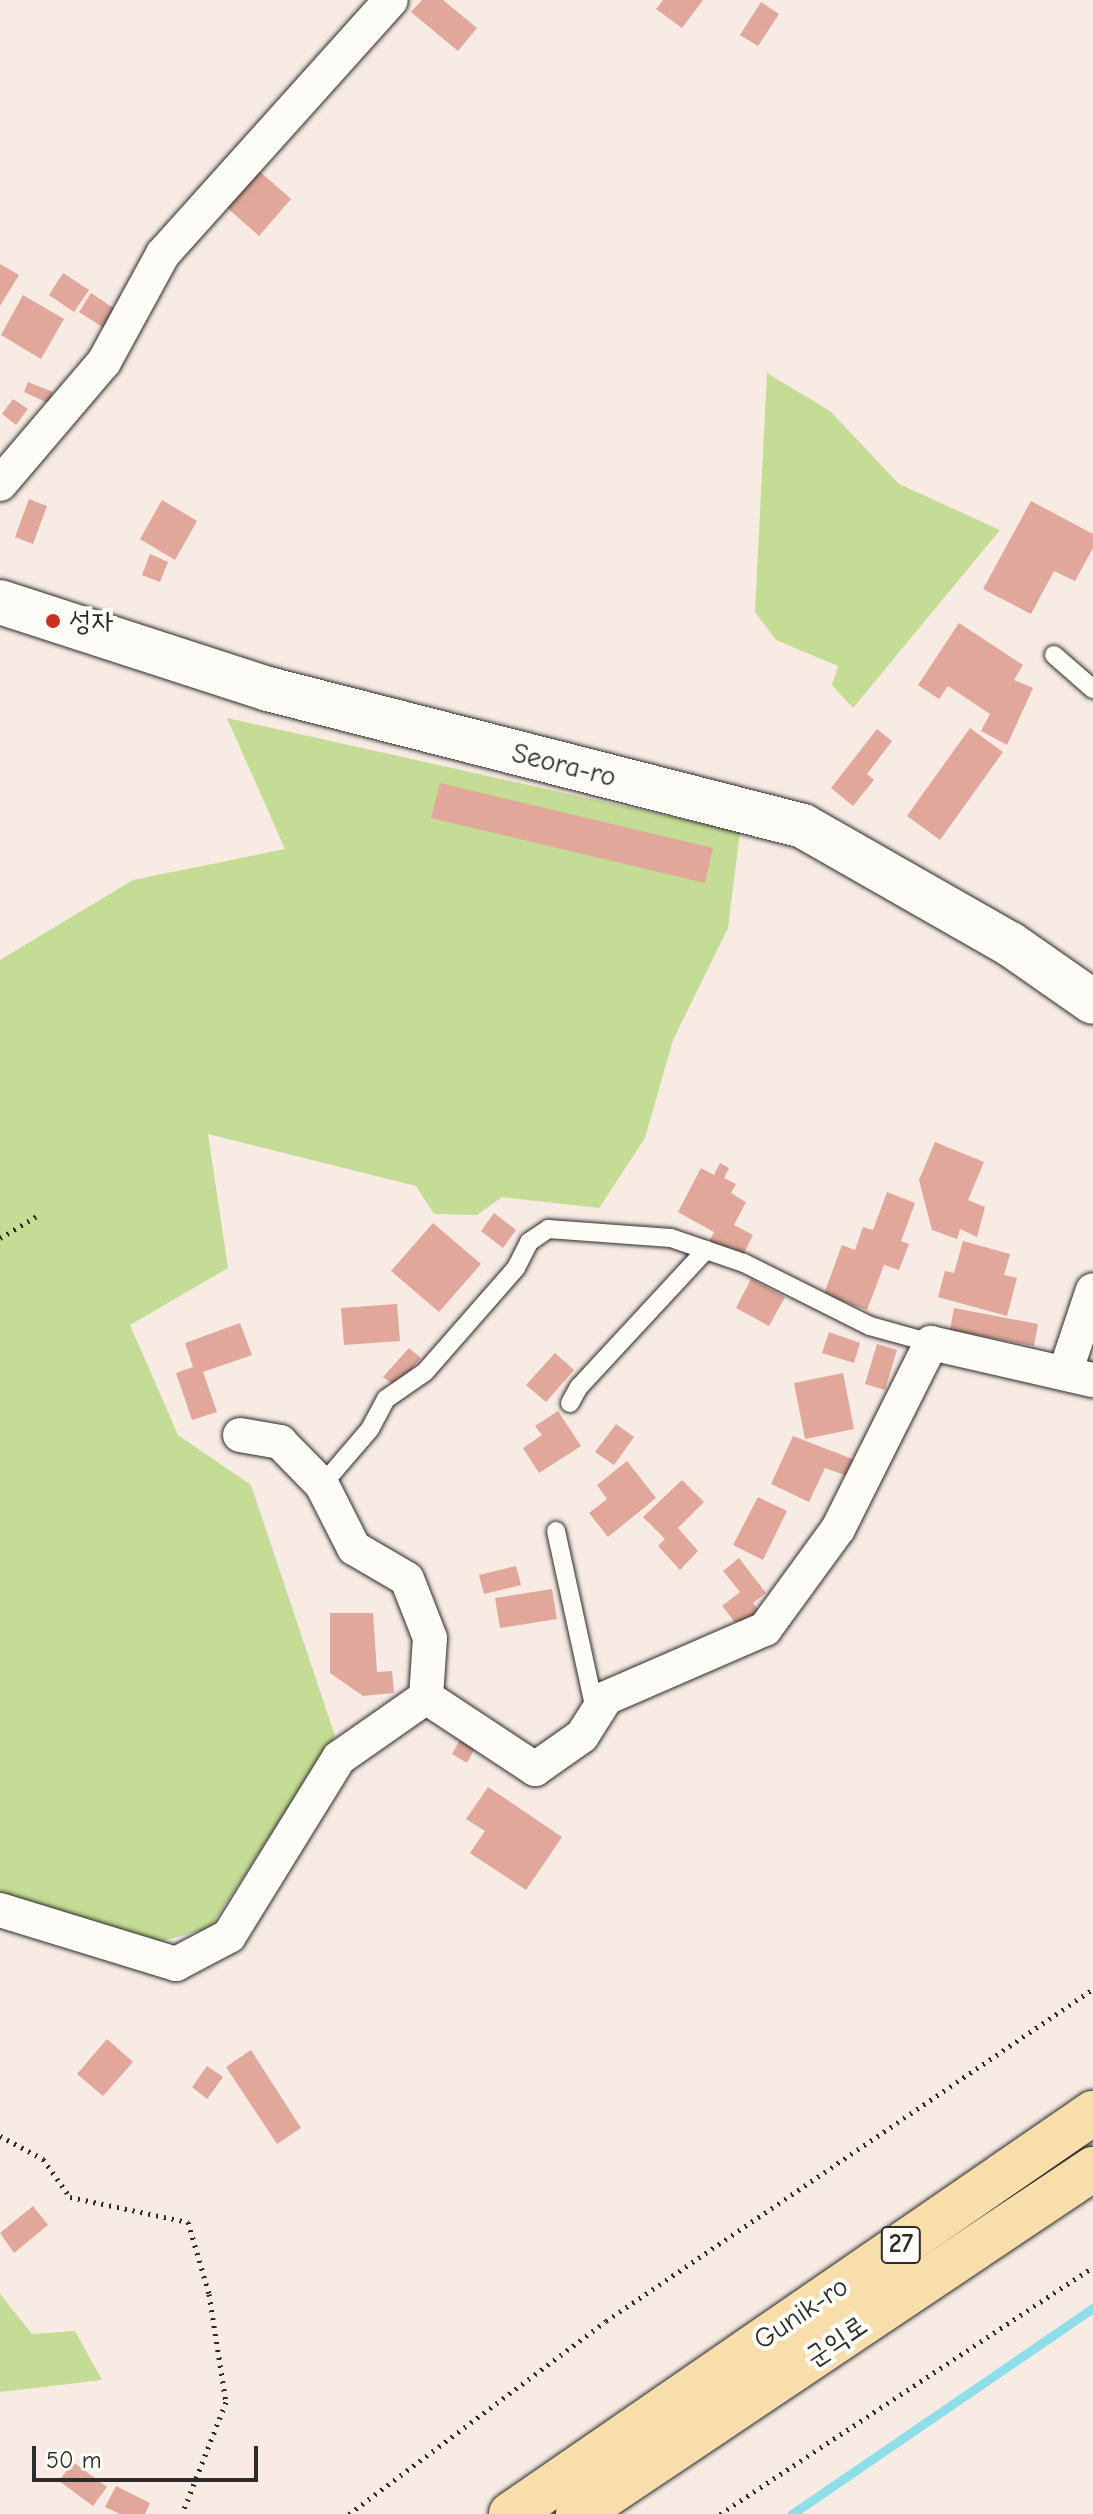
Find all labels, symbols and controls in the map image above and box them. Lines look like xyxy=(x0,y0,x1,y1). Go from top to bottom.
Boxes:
place label: 성자 xyxy=(69,604,114,638)
marker: 성자 xyxy=(44,612,62,630)
street label: Seora-ro xyxy=(508,736,620,794)
road number: 27 xyxy=(879,2223,923,2267)
street label: Gunik-ro xyxy=(747,2269,855,2357)
street label: 군익로 xyxy=(799,2308,873,2374)
scale bar xyxy=(36,2430,262,2480)
text: 50 m xyxy=(46,2446,102,2474)

